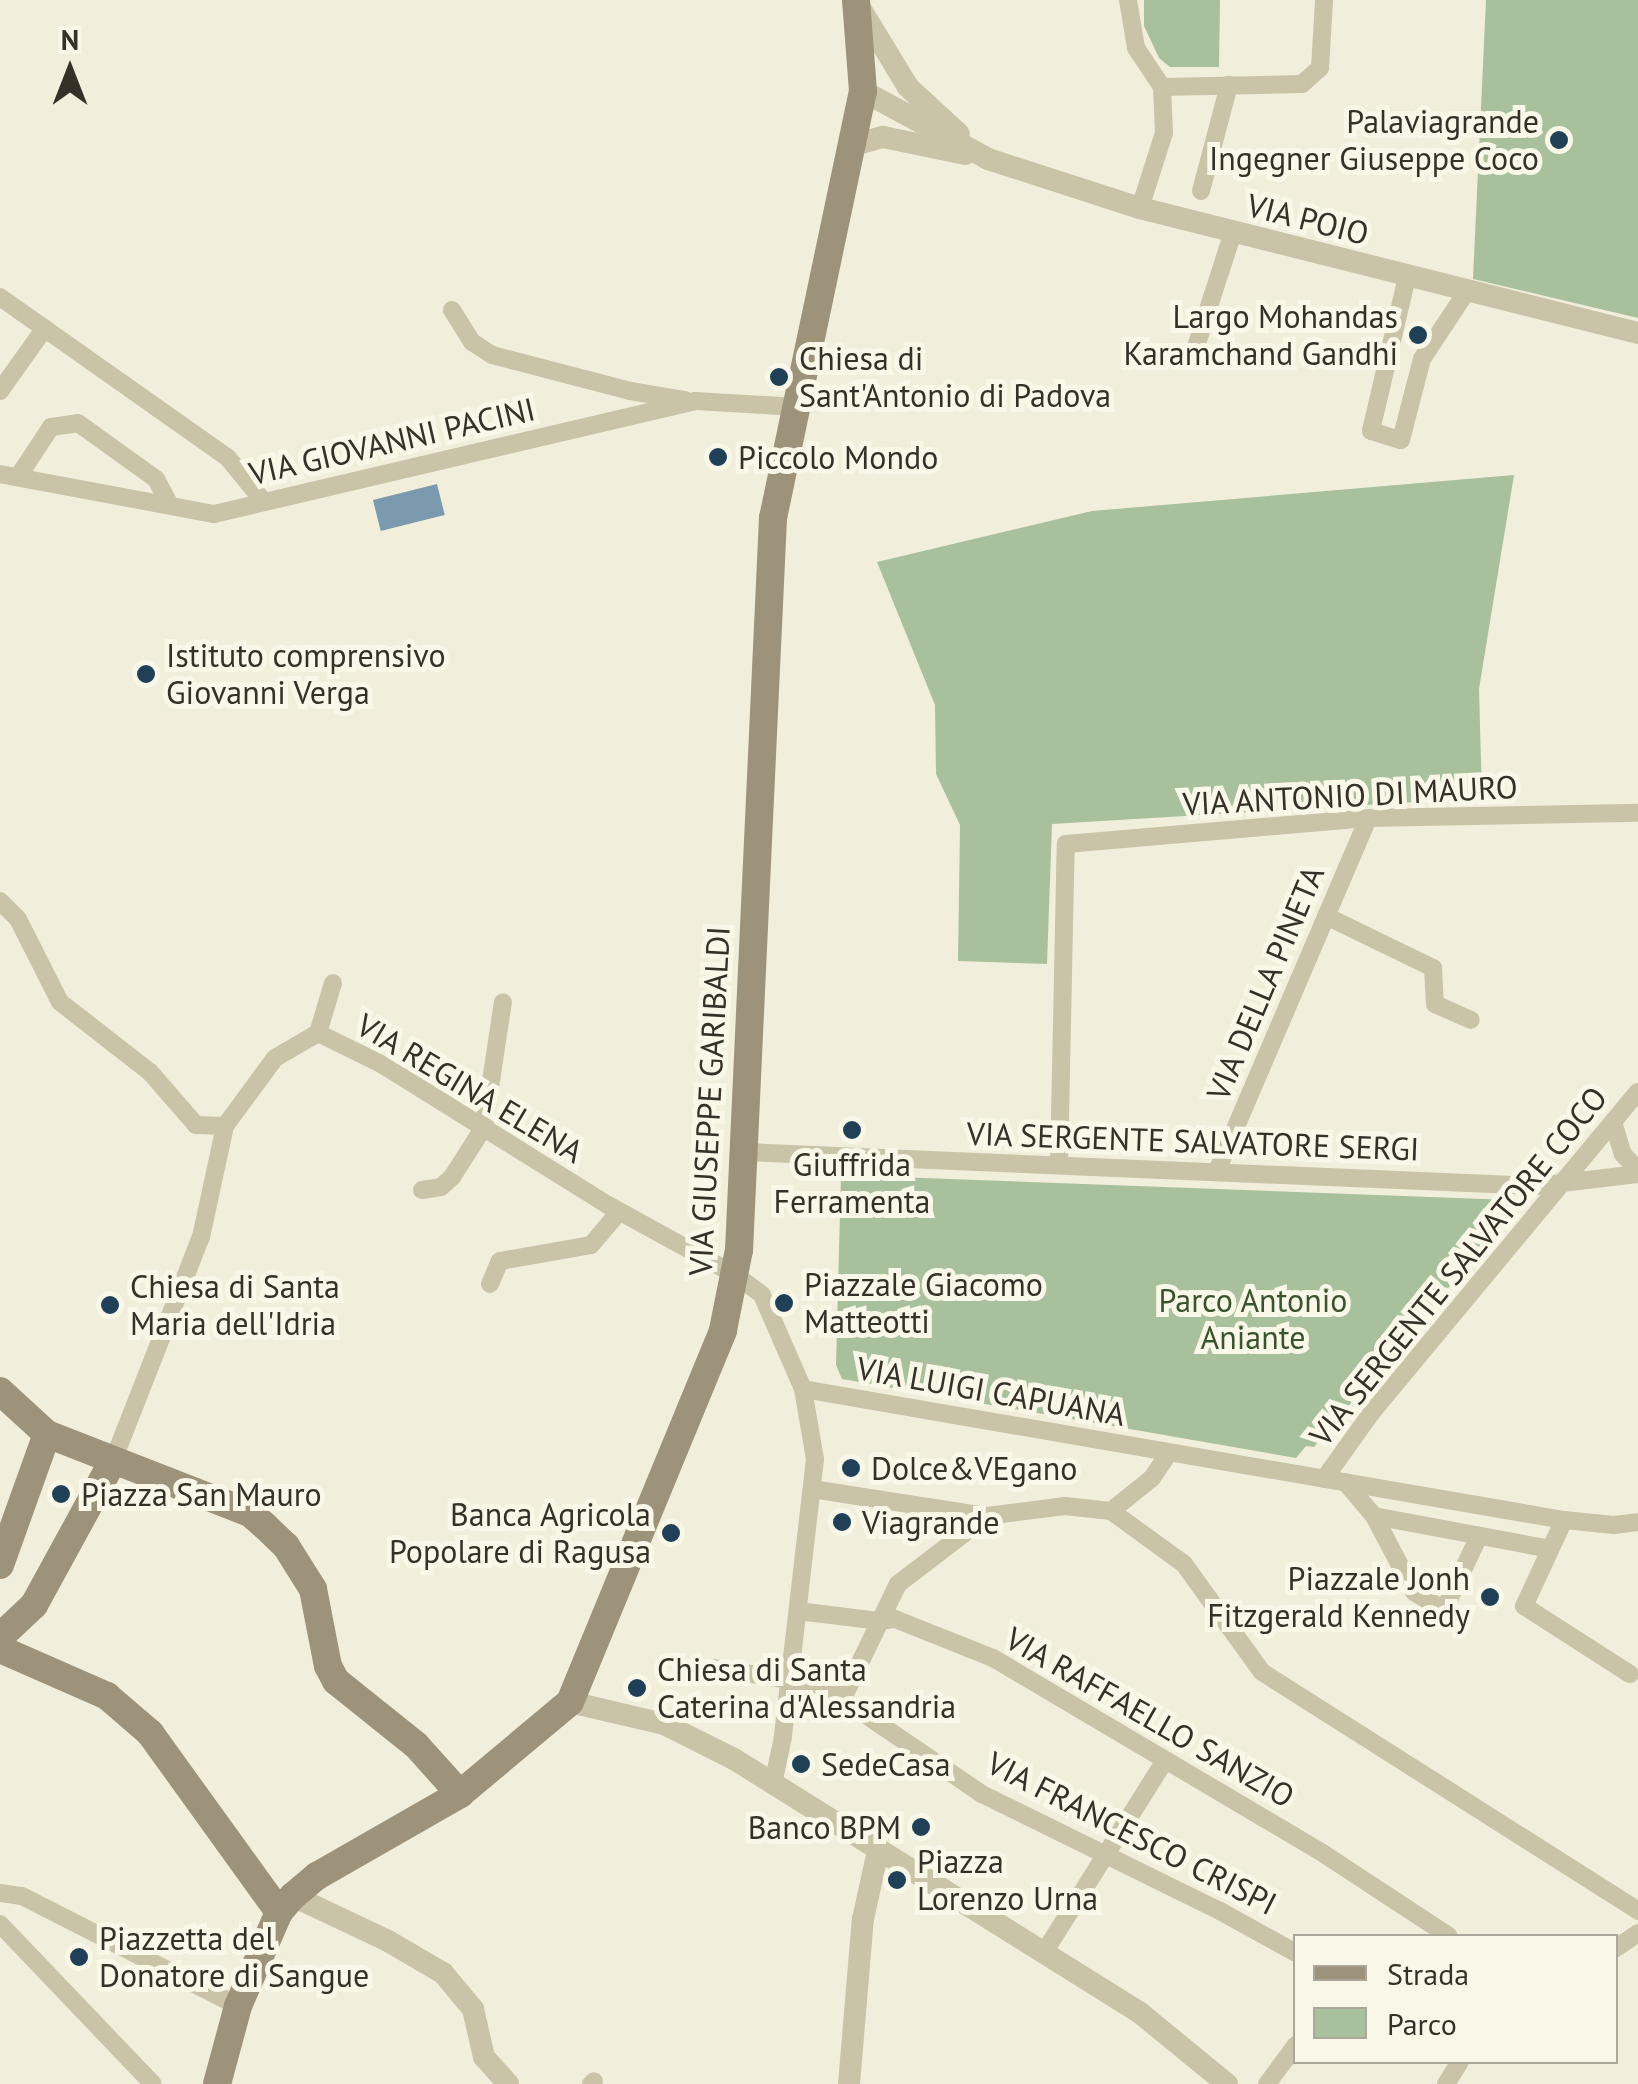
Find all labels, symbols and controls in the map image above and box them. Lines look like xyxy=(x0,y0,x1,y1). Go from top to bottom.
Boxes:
north arrow xyxy=(20,20,120,120)
text: N xyxy=(61,21,79,58)
place label: Palaviagrande Ingegner Giuseppe Coco xyxy=(1209,103,1539,178)
marker: Palaviagrande Ingegner Giuseppe Coco xyxy=(1548,129,1570,151)
street label: VIA POIO xyxy=(1243,185,1373,253)
place label: Largo Mohandas Karamchand Gandhi xyxy=(1123,298,1398,373)
marker: Largo Mohandas Karamchand Gandhi xyxy=(1407,324,1429,346)
place label: Chiesa di Sant'Antonio di Padova xyxy=(799,340,1111,415)
marker: Chiesa di Sant'Antonio di Padova xyxy=(768,366,790,388)
street label: VIA GIOVANNI PACINI xyxy=(245,389,539,493)
place label: Piccolo Mondo xyxy=(738,438,938,476)
marker: Piccolo Mondo xyxy=(707,446,729,468)
place label: Istituto comprensivo Giovanni Verga xyxy=(166,637,446,712)
marker: Istituto comprensivo Giovanni Verga xyxy=(135,663,157,685)
street label: VIA ANTONIO DI MAURO xyxy=(1180,767,1520,823)
street label: VIA DELLA PINETA xyxy=(1198,859,1332,1107)
street label: VIA GIUSEPPE GARIBALDI xyxy=(681,925,737,1277)
street label: VIA REGINA ELENA xyxy=(349,1005,591,1171)
street label: VIA SERGENTE SALVATORE COCO xyxy=(1301,1078,1615,1454)
street label: VIA SERGENTE SALVATORE SERGI xyxy=(965,1114,1421,1168)
marker: Giuffrida Ferramenta xyxy=(841,1119,863,1141)
place label: Giuffrida Ferramenta xyxy=(774,1146,930,1221)
place label: Piazzale Giacomo Matteotti xyxy=(804,1266,1043,1341)
place label: Chiesa di Santa Maria dell'Idria xyxy=(130,1268,340,1343)
park label: Parco Antonio Aniante xyxy=(1158,1282,1348,1357)
marker: Piazzale Giacomo Matteotti xyxy=(773,1292,795,1314)
marker: Chiesa di Santa Maria dell'Idria xyxy=(99,1294,121,1316)
street label: VIA LUIGI CAPUANA xyxy=(853,1348,1129,1434)
place label: Dolce&VEgano xyxy=(871,1449,1077,1487)
marker: Dolce&VEgano xyxy=(840,1457,862,1479)
place label: Piazza San Mauro xyxy=(81,1475,322,1513)
marker: Piazza San Mauro xyxy=(50,1483,72,1505)
place label: Banca Agricola Popolare di Ragusa xyxy=(389,1496,651,1571)
place label: Viagrande xyxy=(862,1503,1000,1541)
marker: Viagrande xyxy=(831,1511,853,1533)
marker: Banca Agricola Popolare di Ragusa xyxy=(660,1522,682,1544)
place label: Piazzale Jonh Fitzgerald Kennedy xyxy=(1207,1560,1470,1635)
marker: Piazzale Jonh Fitzgerald Kennedy xyxy=(1479,1586,1501,1608)
street label: VIA RAFFAELLO SANZIO xyxy=(998,1618,1302,1816)
place label: Chiesa di Santa Caterina d'Alessandria xyxy=(657,1651,956,1726)
marker: Chiesa di Santa Caterina d'Alessandria xyxy=(626,1677,648,1699)
street label: VIA FRANCESCO CRISPI xyxy=(980,1743,1284,1923)
place label: SedeCasa xyxy=(821,1745,951,1783)
marker: SedeCasa xyxy=(790,1753,812,1775)
place label: Banco BPM xyxy=(748,1808,901,1846)
marker: Banco BPM xyxy=(910,1816,932,1838)
place label: Piazza Lorenzo Urna xyxy=(917,1843,1098,1918)
marker: Piazza Lorenzo Urna xyxy=(886,1869,908,1891)
place label: Piazzetta del Donatore di Sangue xyxy=(99,1920,369,1995)
legend xyxy=(1293,1934,1618,2064)
marker: Piazzetta del Donatore di Sangue xyxy=(68,1946,90,1968)
text: Strada xyxy=(1387,1954,1469,1993)
text: Parco xyxy=(1387,2004,1457,2043)

